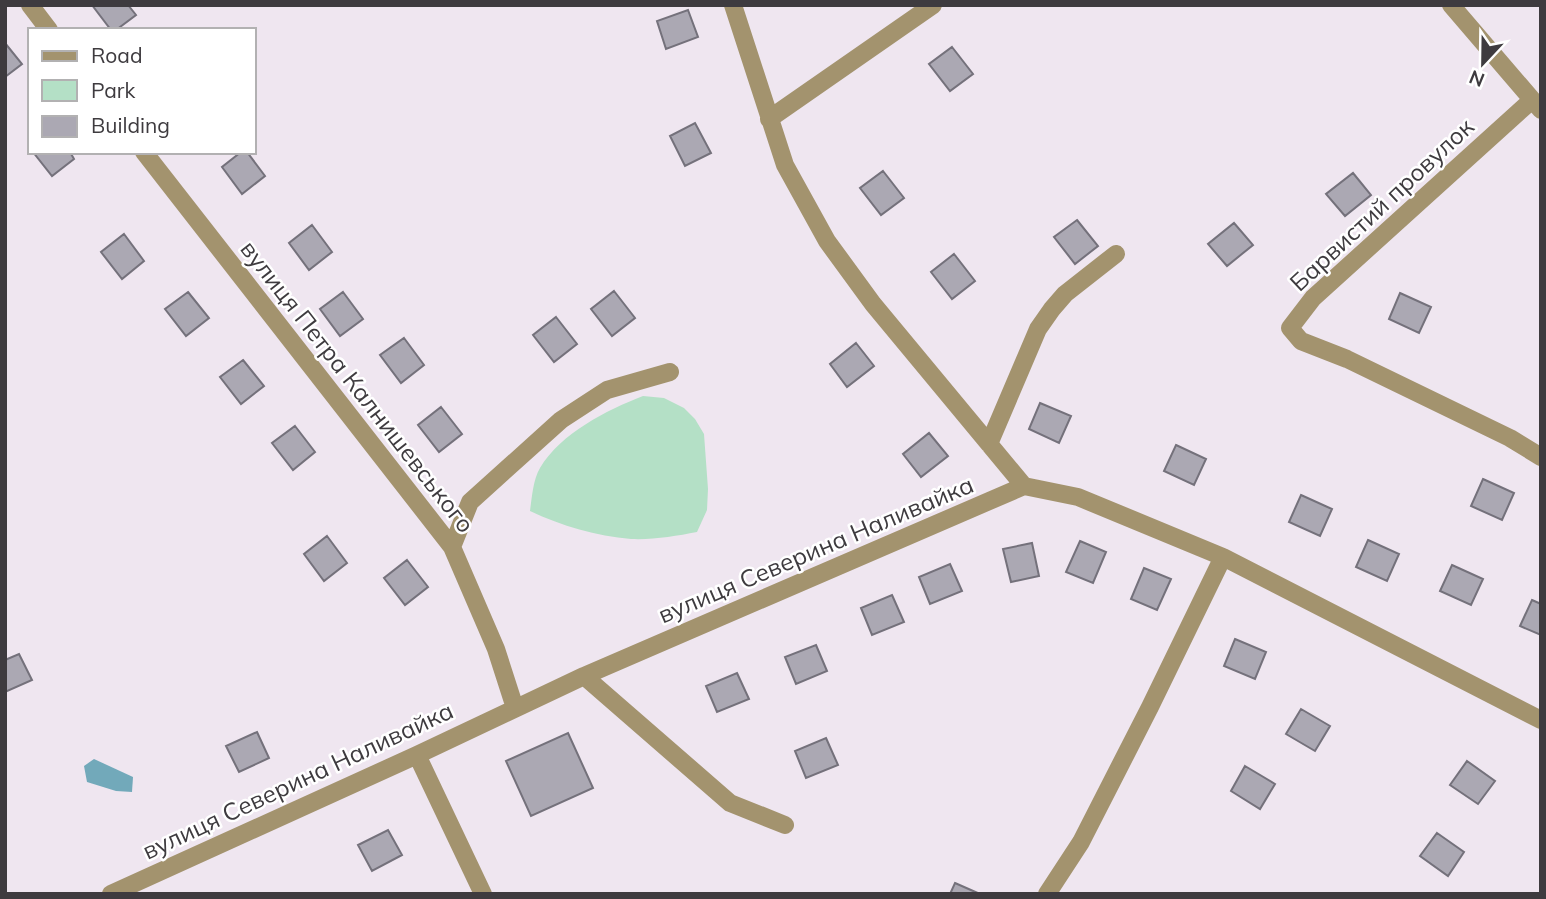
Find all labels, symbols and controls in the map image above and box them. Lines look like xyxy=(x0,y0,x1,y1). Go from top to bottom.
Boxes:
legend xyxy=(28,28,256,154)
north arrow xyxy=(1448,28,1518,98)
text: Road xyxy=(91,42,142,68)
text: N xyxy=(1465,65,1488,93)
text: Park xyxy=(91,77,135,103)
street label: Барвистий провулок xyxy=(1283,111,1480,297)
text: Building xyxy=(91,112,170,138)
street label: вулиця Петра Калнишевського xyxy=(234,234,481,538)
street label: вулиця Северина Наливайка xyxy=(653,469,978,629)
street label: вулиця Северина Наливайка xyxy=(137,695,458,865)

